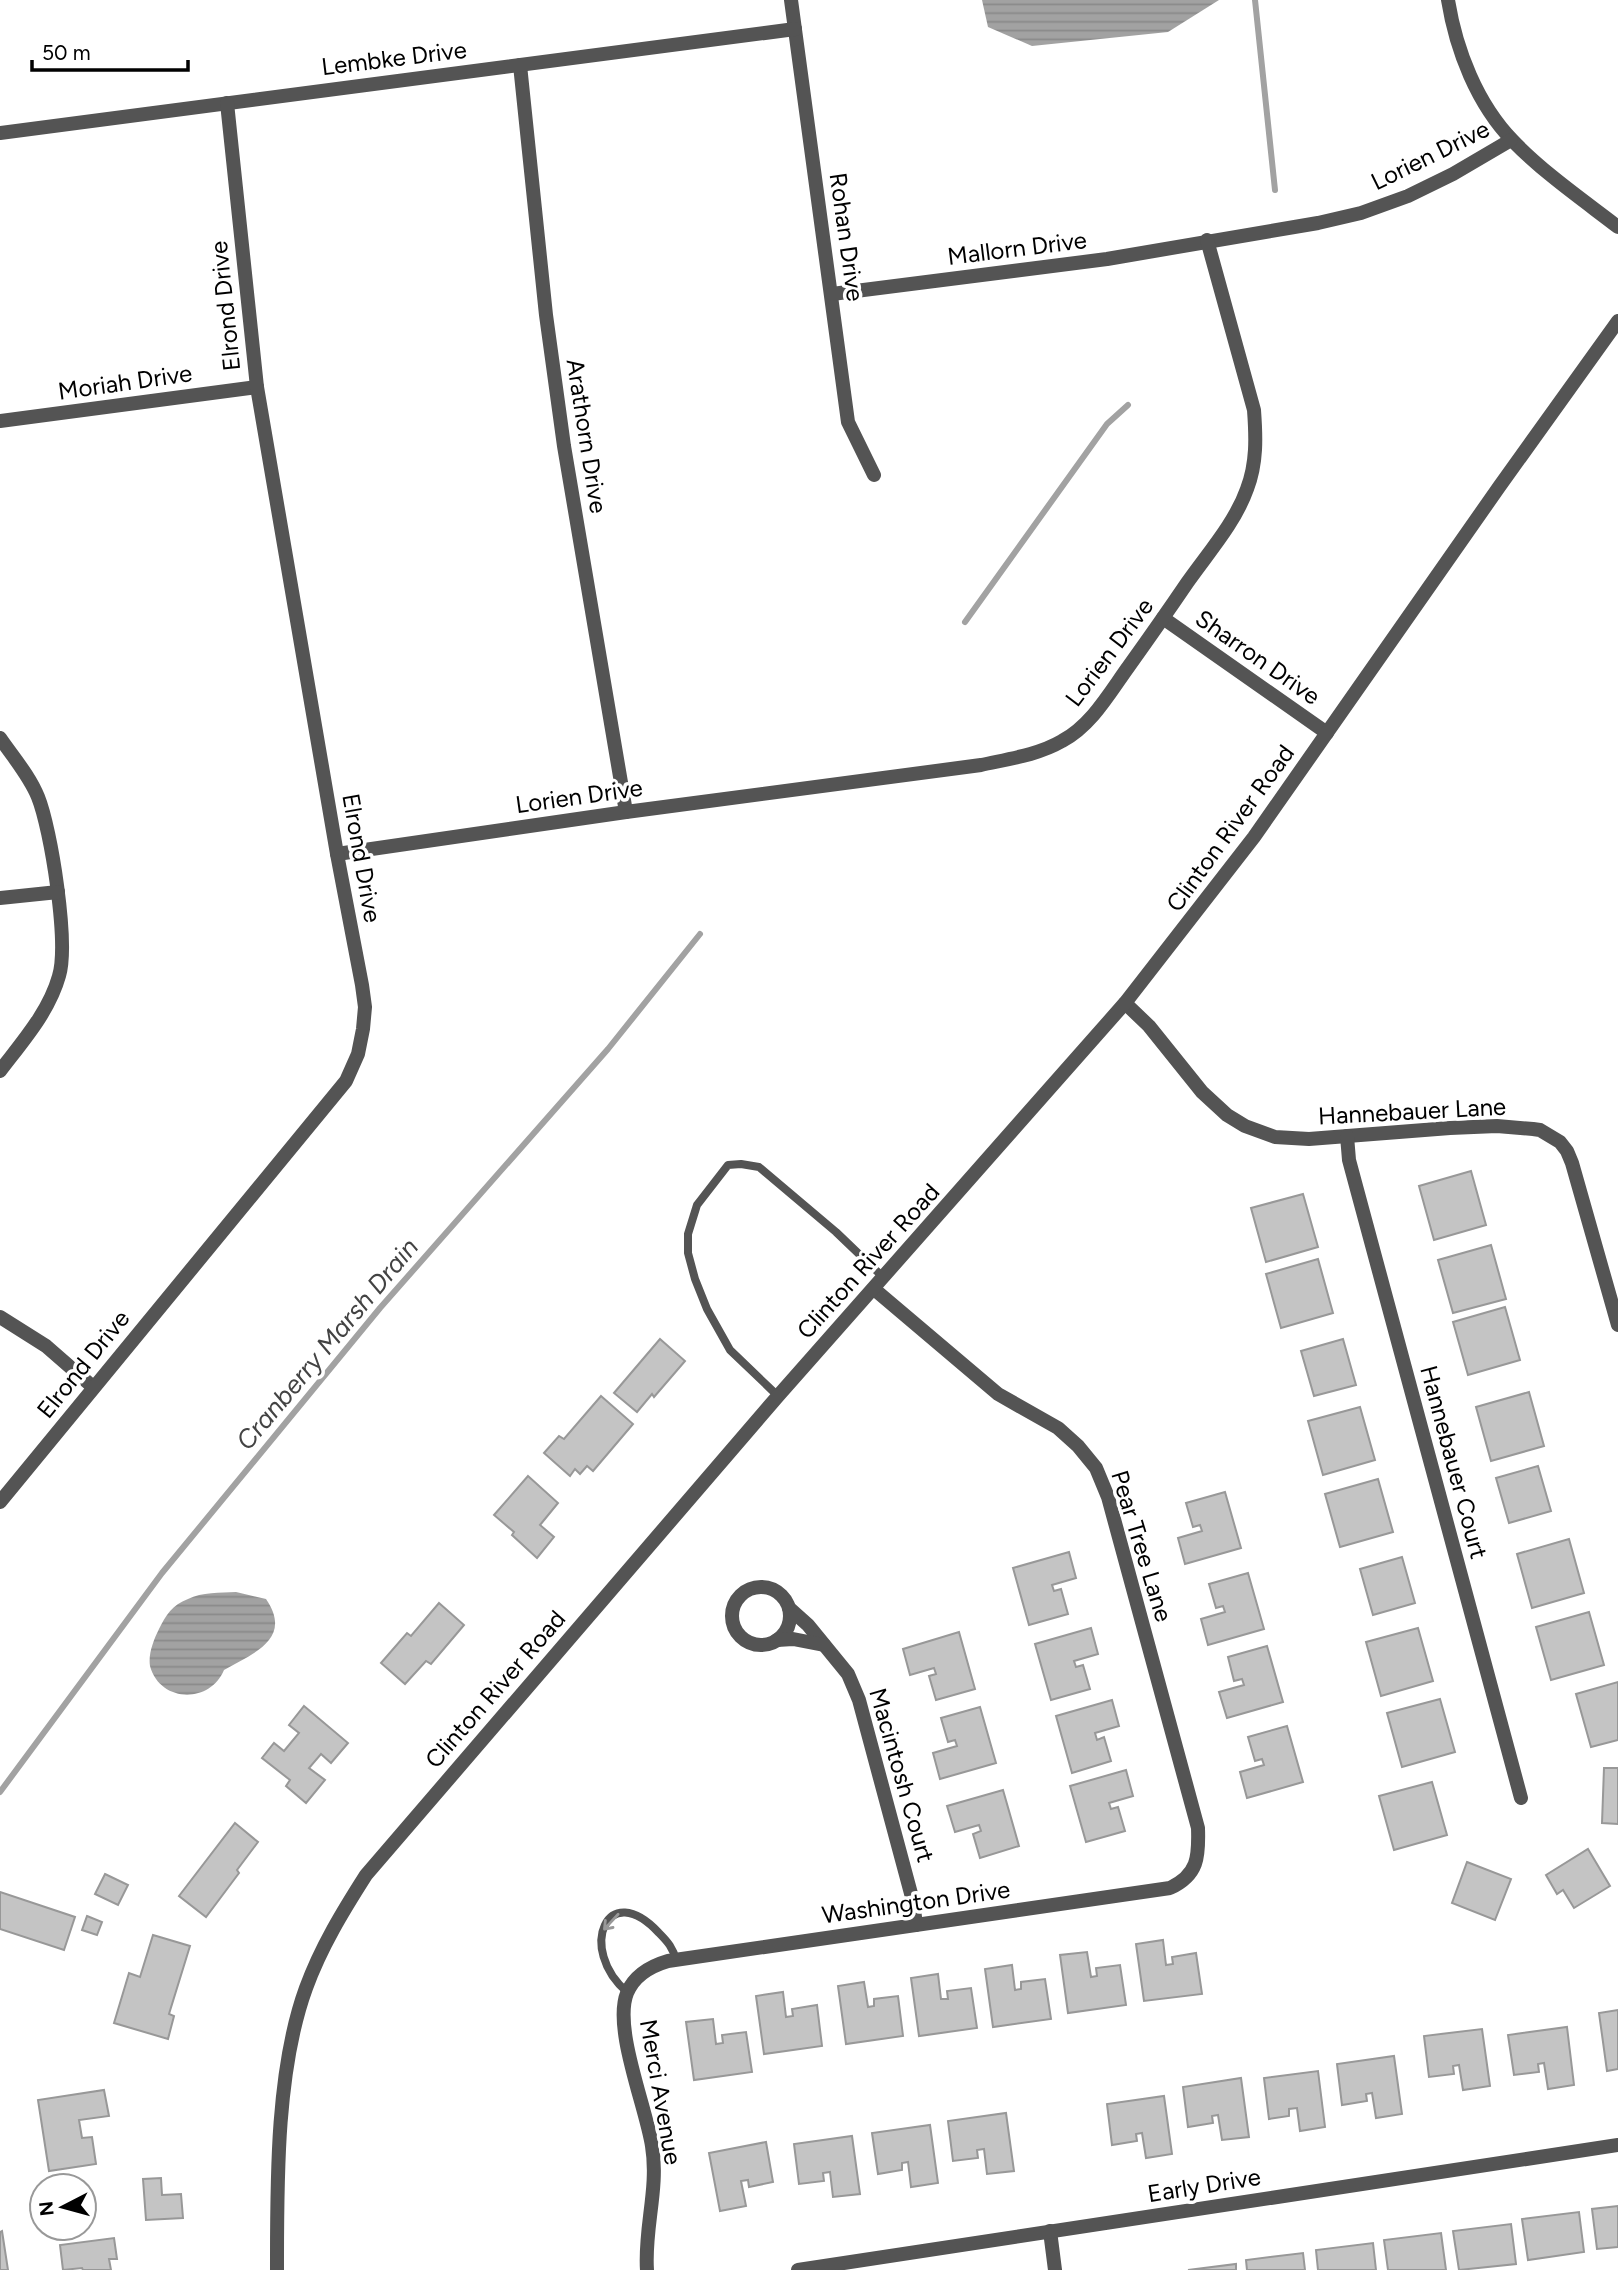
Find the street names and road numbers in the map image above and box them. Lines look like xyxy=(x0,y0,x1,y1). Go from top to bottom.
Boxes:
street label: Lembke Drive xyxy=(320,35,468,81)
street label: Lorien Drive xyxy=(1366,114,1494,196)
street label: Rohan Drive xyxy=(824,171,870,303)
street label: Mallorn Drive xyxy=(946,225,1088,271)
street label: Elrond Drive xyxy=(204,240,246,372)
street label: Arathorn Drive xyxy=(560,357,614,515)
street label: Moriah Drive xyxy=(56,358,194,406)
street label: Lorien Drive xyxy=(1059,592,1159,712)
street label: Sharron Drive xyxy=(1190,603,1326,711)
street label: Clinton River Road xyxy=(1160,739,1300,917)
street label: Lorien Drive xyxy=(514,773,644,819)
street label: Elrond Drive xyxy=(336,791,388,925)
street label: Hannebauer Lane xyxy=(1317,1092,1507,1130)
street label: Clinton River Road xyxy=(791,1177,945,1345)
street label: Elrond Drive xyxy=(31,1304,135,1424)
street label: Hannebauer Court xyxy=(1414,1362,1494,1562)
street label: Pear Tree Lane xyxy=(1105,1467,1179,1625)
street label: Clinton River Road xyxy=(419,1604,571,1774)
street label: Macintosh Court xyxy=(863,1685,941,1865)
street label: Washington Drive xyxy=(820,1874,1012,1930)
street label: Merci Avenue xyxy=(634,2017,688,2167)
street label: Early Drive xyxy=(1145,2162,1263,2208)

